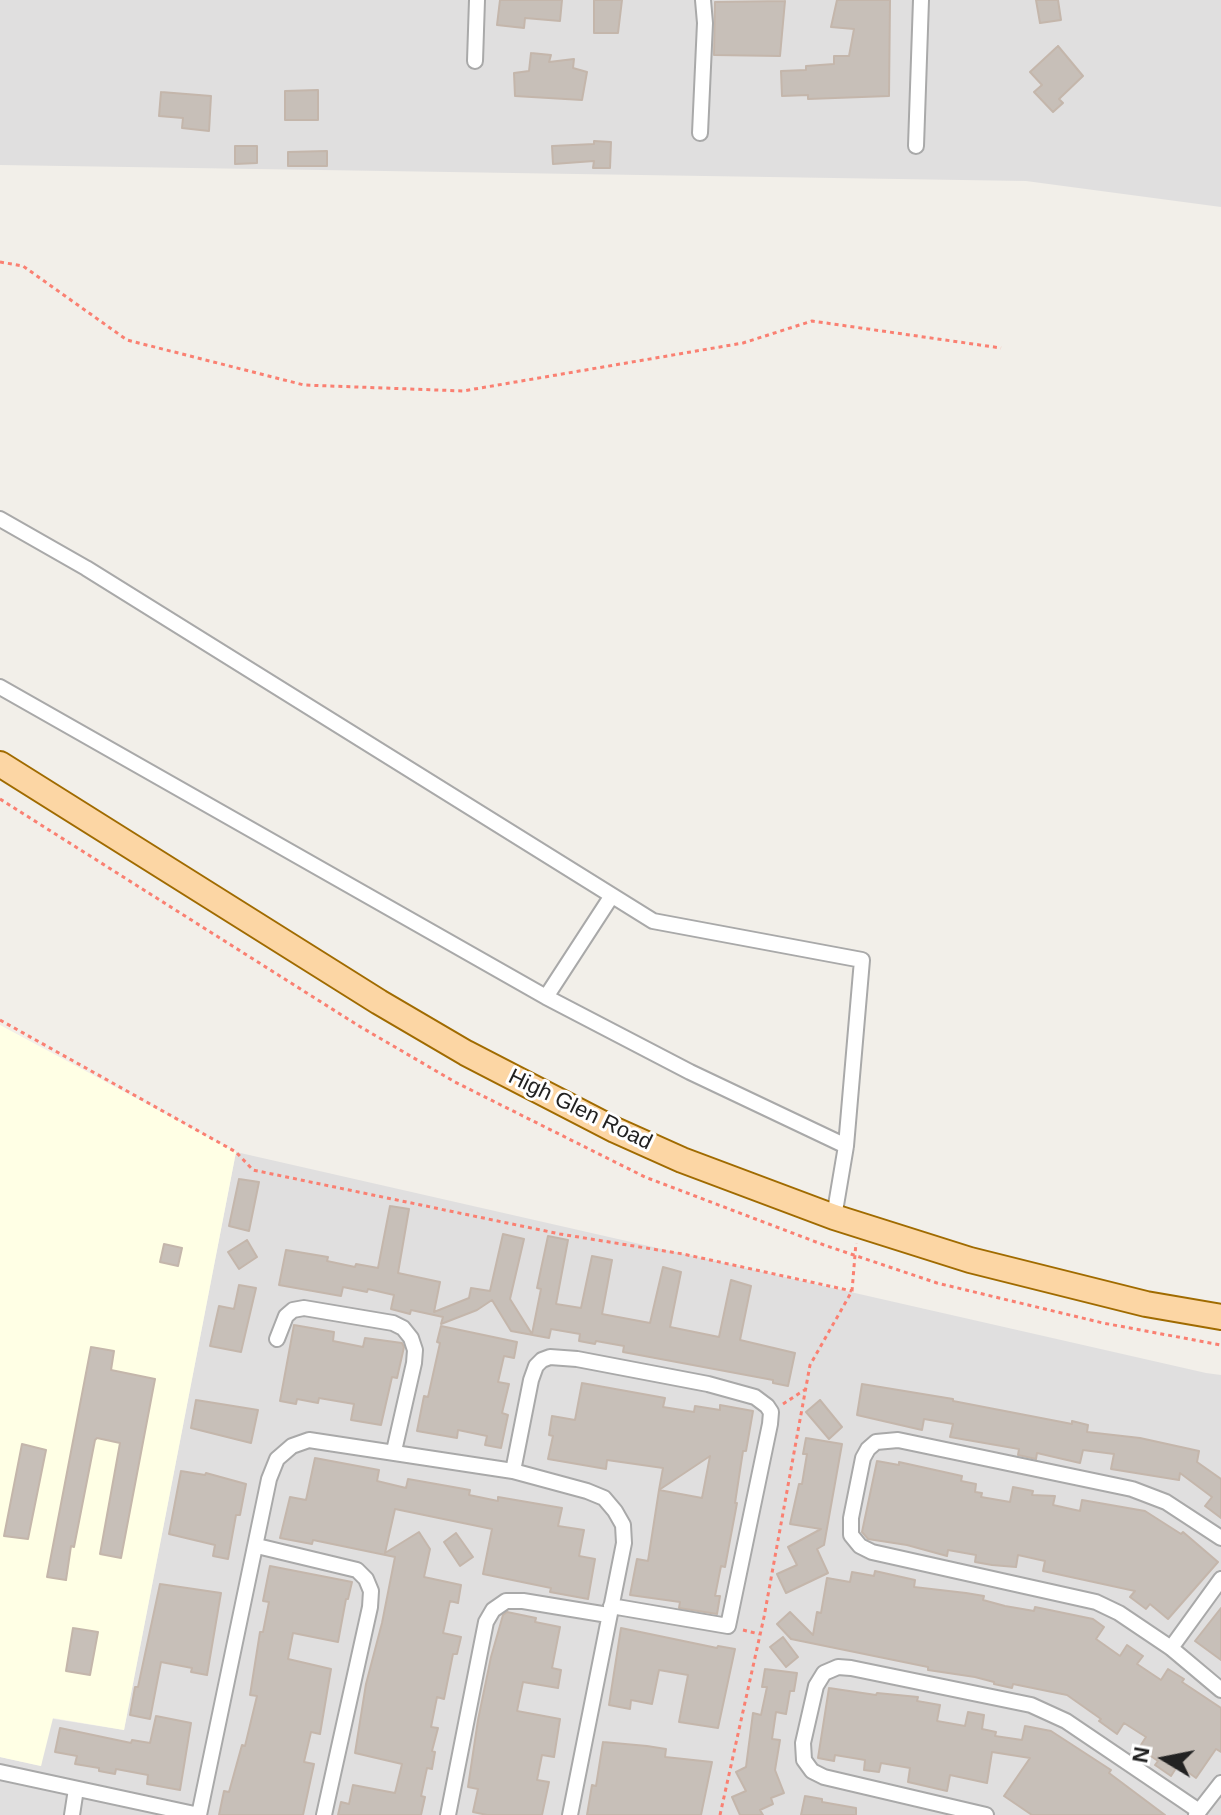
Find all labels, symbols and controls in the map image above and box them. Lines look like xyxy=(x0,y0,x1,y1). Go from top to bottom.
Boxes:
street label: High Glen Road xyxy=(504,1064,656,1156)
north arrow xyxy=(1125,1719,1205,1799)
text: N xyxy=(1127,1745,1155,1765)

